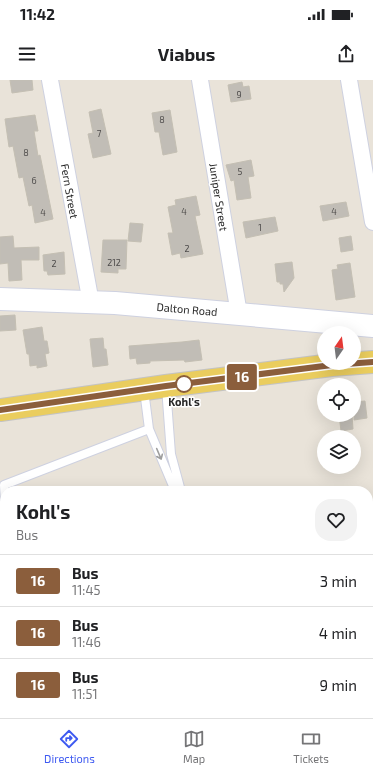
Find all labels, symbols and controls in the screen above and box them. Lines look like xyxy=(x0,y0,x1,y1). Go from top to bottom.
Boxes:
text: 11:42 xyxy=(20,5,55,23)
icon: menu xyxy=(16,43,38,65)
text: Viabus xyxy=(158,43,215,65)
icon: share xyxy=(335,43,357,65)
house number: 9 xyxy=(236,89,242,100)
house number: 8 xyxy=(159,114,165,125)
house number: 7 xyxy=(97,128,102,139)
house number: 8 xyxy=(23,147,29,158)
street label: Juniper Street xyxy=(207,162,231,232)
street label: Fern Street xyxy=(59,163,81,219)
house number: 5 xyxy=(238,166,243,177)
house number: 6 xyxy=(31,175,37,186)
house number: 4 xyxy=(181,206,187,217)
house number: 4 xyxy=(331,206,337,217)
house number: 4 xyxy=(40,207,46,218)
house number: 1 xyxy=(258,222,262,233)
house number: 2 xyxy=(184,243,190,254)
house number: 212 xyxy=(107,257,121,268)
house number: 2 xyxy=(51,258,57,269)
street label: Dalton Road xyxy=(156,300,218,318)
north arrow xyxy=(317,326,361,370)
map controls xyxy=(317,326,361,474)
line badge: 16 xyxy=(224,364,260,390)
text: 16 xyxy=(235,368,249,385)
marker: Kohl's xyxy=(175,375,193,393)
button: locate xyxy=(317,378,361,422)
place label: Kohl's xyxy=(168,395,200,408)
button: layers xyxy=(317,430,361,474)
one-way arrow xyxy=(156,448,163,460)
button: heart xyxy=(315,499,357,541)
text: Kohl's xyxy=(16,500,70,523)
text: Bus xyxy=(16,527,38,543)
text: Bus xyxy=(72,564,98,582)
text: 16 xyxy=(31,572,45,589)
text: 3 min xyxy=(320,572,357,590)
text: 11:45 xyxy=(72,582,100,598)
text: Bus xyxy=(72,616,98,634)
text: 16 xyxy=(31,624,45,641)
text: 4 min xyxy=(319,624,357,642)
text: 11:46 xyxy=(72,634,101,650)
text: Bus xyxy=(72,668,98,686)
text: 16 xyxy=(31,676,45,693)
text: 9 min xyxy=(319,676,357,694)
text: 11:51 xyxy=(72,686,98,702)
tab: Directions xyxy=(44,728,95,765)
tab: Map xyxy=(183,728,205,765)
tab: Tickets xyxy=(293,728,329,765)

